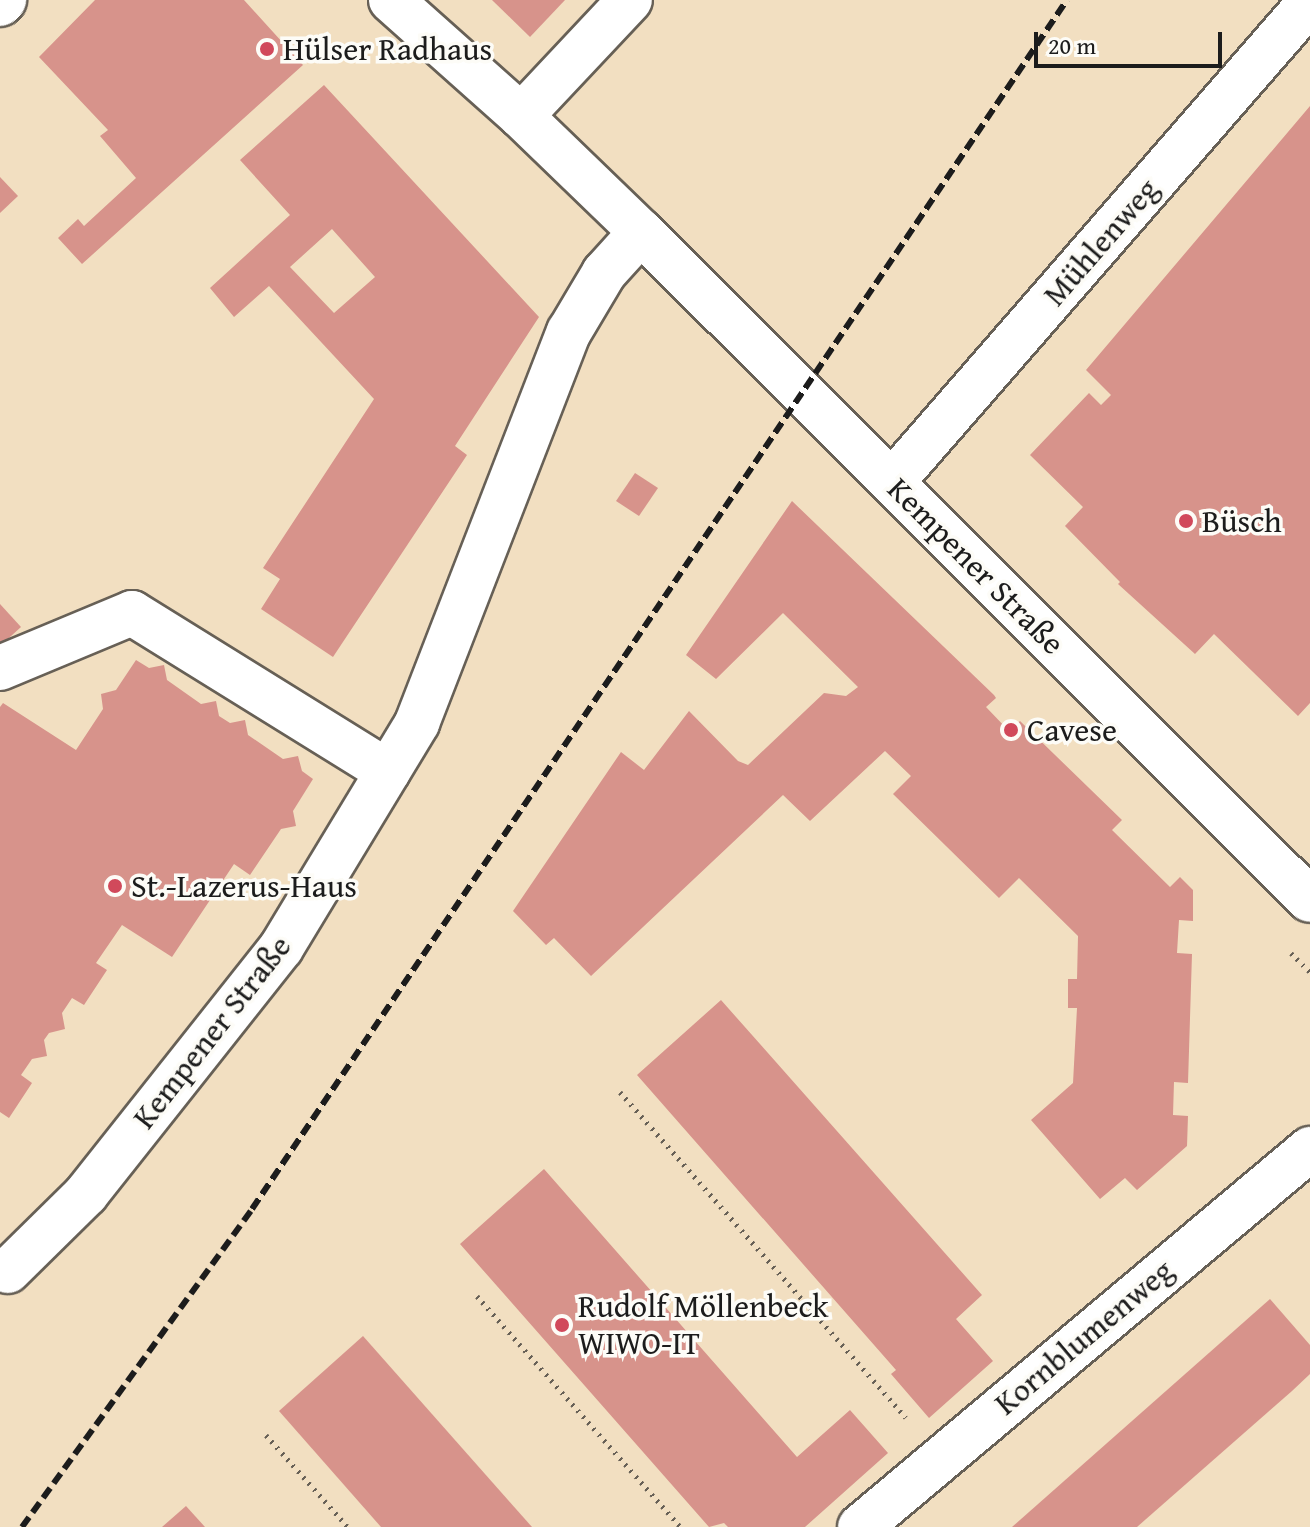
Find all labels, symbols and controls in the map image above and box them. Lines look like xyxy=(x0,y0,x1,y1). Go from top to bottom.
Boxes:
scale bar xyxy=(1038,16,1226,66)
text: 20 m xyxy=(1048,28,1096,63)
place label: Hülser Radhaus xyxy=(283,30,492,68)
marker: Hülser Radhaus xyxy=(258,40,276,58)
street label: Mühlenweg xyxy=(1035,170,1167,314)
street label: Kempener Straße xyxy=(880,470,1072,662)
place label: Büsch xyxy=(1202,502,1282,540)
marker: Büsch xyxy=(1177,512,1195,530)
place label: Cavese xyxy=(1027,711,1117,749)
marker: Cavese xyxy=(1002,721,1020,739)
place label: St.-Lazerus-Haus xyxy=(131,867,357,905)
marker: St.-Lazerus-Haus xyxy=(106,877,124,895)
street label: Kempener Straße xyxy=(125,928,299,1136)
street label: Kornblumenweg xyxy=(987,1251,1181,1423)
place label: Rudolf Möllenbeck WIWO-IT xyxy=(578,1288,828,1363)
marker: Rudolf Möllenbeck WIWO-IT xyxy=(553,1316,571,1334)

